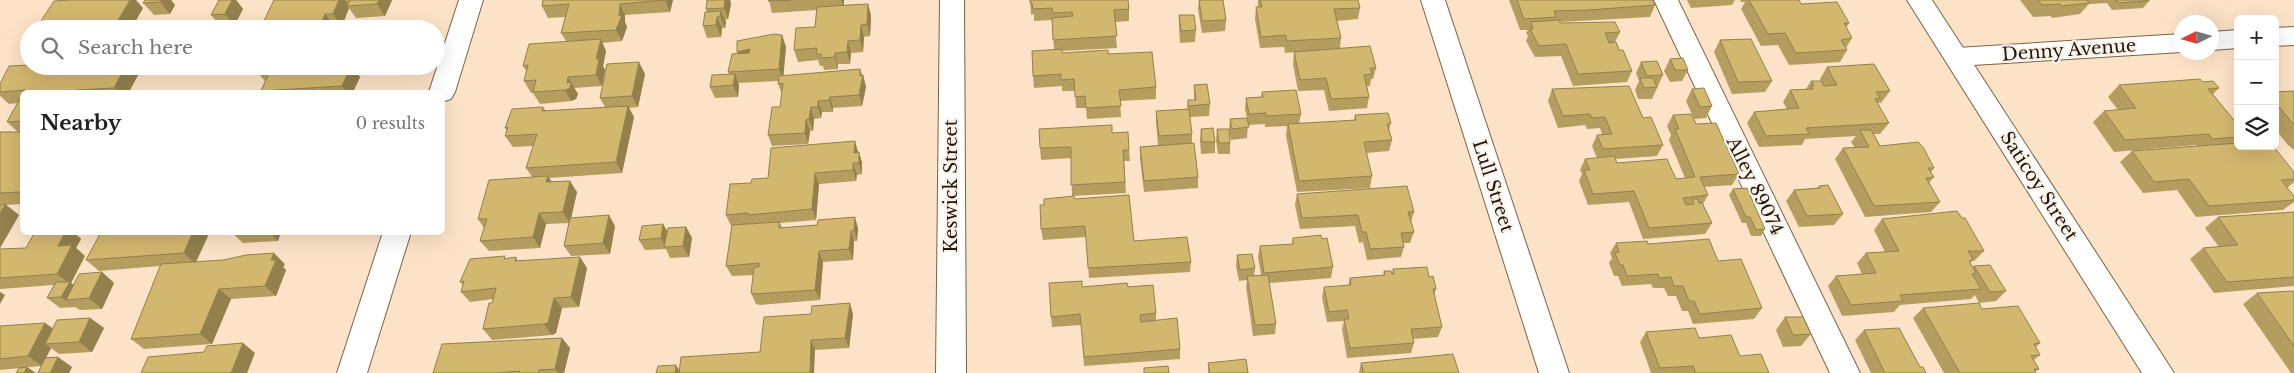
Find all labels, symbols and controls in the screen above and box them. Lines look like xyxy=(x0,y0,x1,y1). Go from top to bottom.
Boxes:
north arrow xyxy=(2174,15,2219,60)
map controls xyxy=(2234,15,2279,150)
button: + xyxy=(2234,15,2279,60)
search box xyxy=(20,20,445,75)
icon: search xyxy=(38,34,66,62)
street label: Denny Avenue xyxy=(2001,34,2137,66)
text: Search here xyxy=(78,36,193,59)
button: − xyxy=(2234,60,2279,105)
button: layers xyxy=(2234,105,2279,150)
text: Nearby xyxy=(40,110,121,136)
text: 0 results xyxy=(356,113,425,133)
street label: Keswick Street xyxy=(940,119,962,253)
street label: Saticoy Street xyxy=(1996,127,2083,245)
street label: Alley 89074 xyxy=(1721,132,1788,239)
street label: Lull Street xyxy=(1468,137,1518,235)

